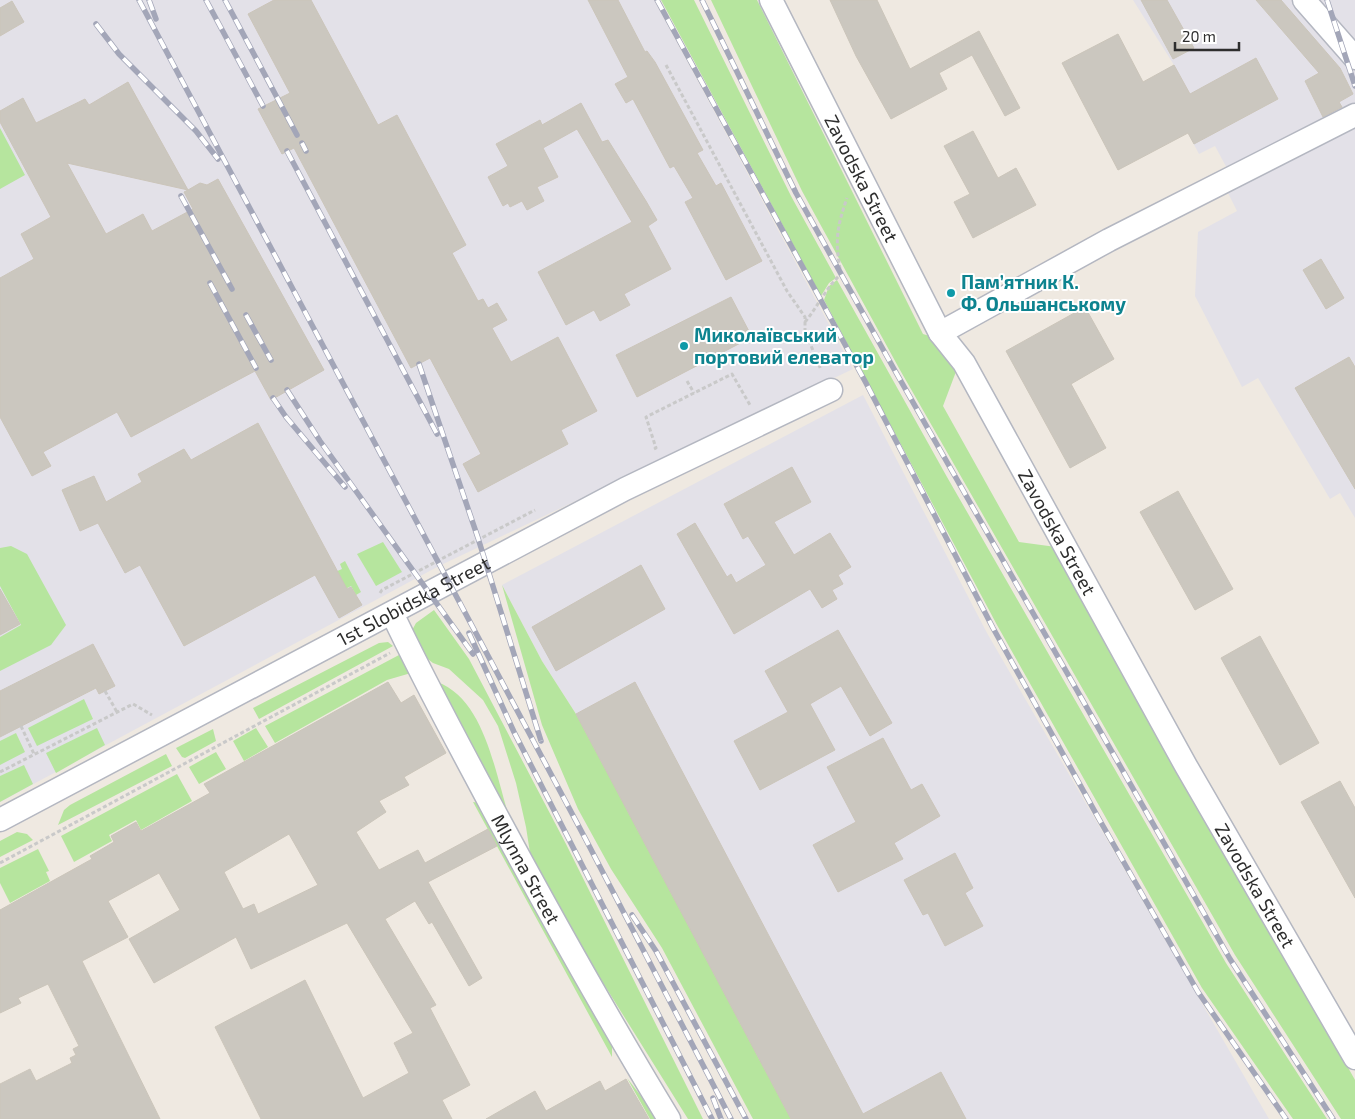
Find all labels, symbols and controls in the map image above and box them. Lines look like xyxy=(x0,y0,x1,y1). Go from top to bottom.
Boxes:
scale bar xyxy=(1175,20,1239,52)
text: 20 m xyxy=(1182,27,1216,45)
street label: Zavodska Street xyxy=(820,111,904,246)
place label: Пам’ятник К. Ф. Ольшанському xyxy=(961,270,1126,315)
marker: Пам’ятник К. Ф. Ольшанському xyxy=(945,287,957,299)
place label: Миколаївський портовий елеватор xyxy=(694,323,874,368)
marker: Миколаївський портовий елеватор xyxy=(678,340,690,352)
street label: Zavodska Street xyxy=(1014,465,1101,599)
street label: 1st Slobidska Street xyxy=(333,551,493,650)
street label: Mlynna Street xyxy=(487,810,566,928)
street label: Zavodska Street xyxy=(1211,819,1301,951)

